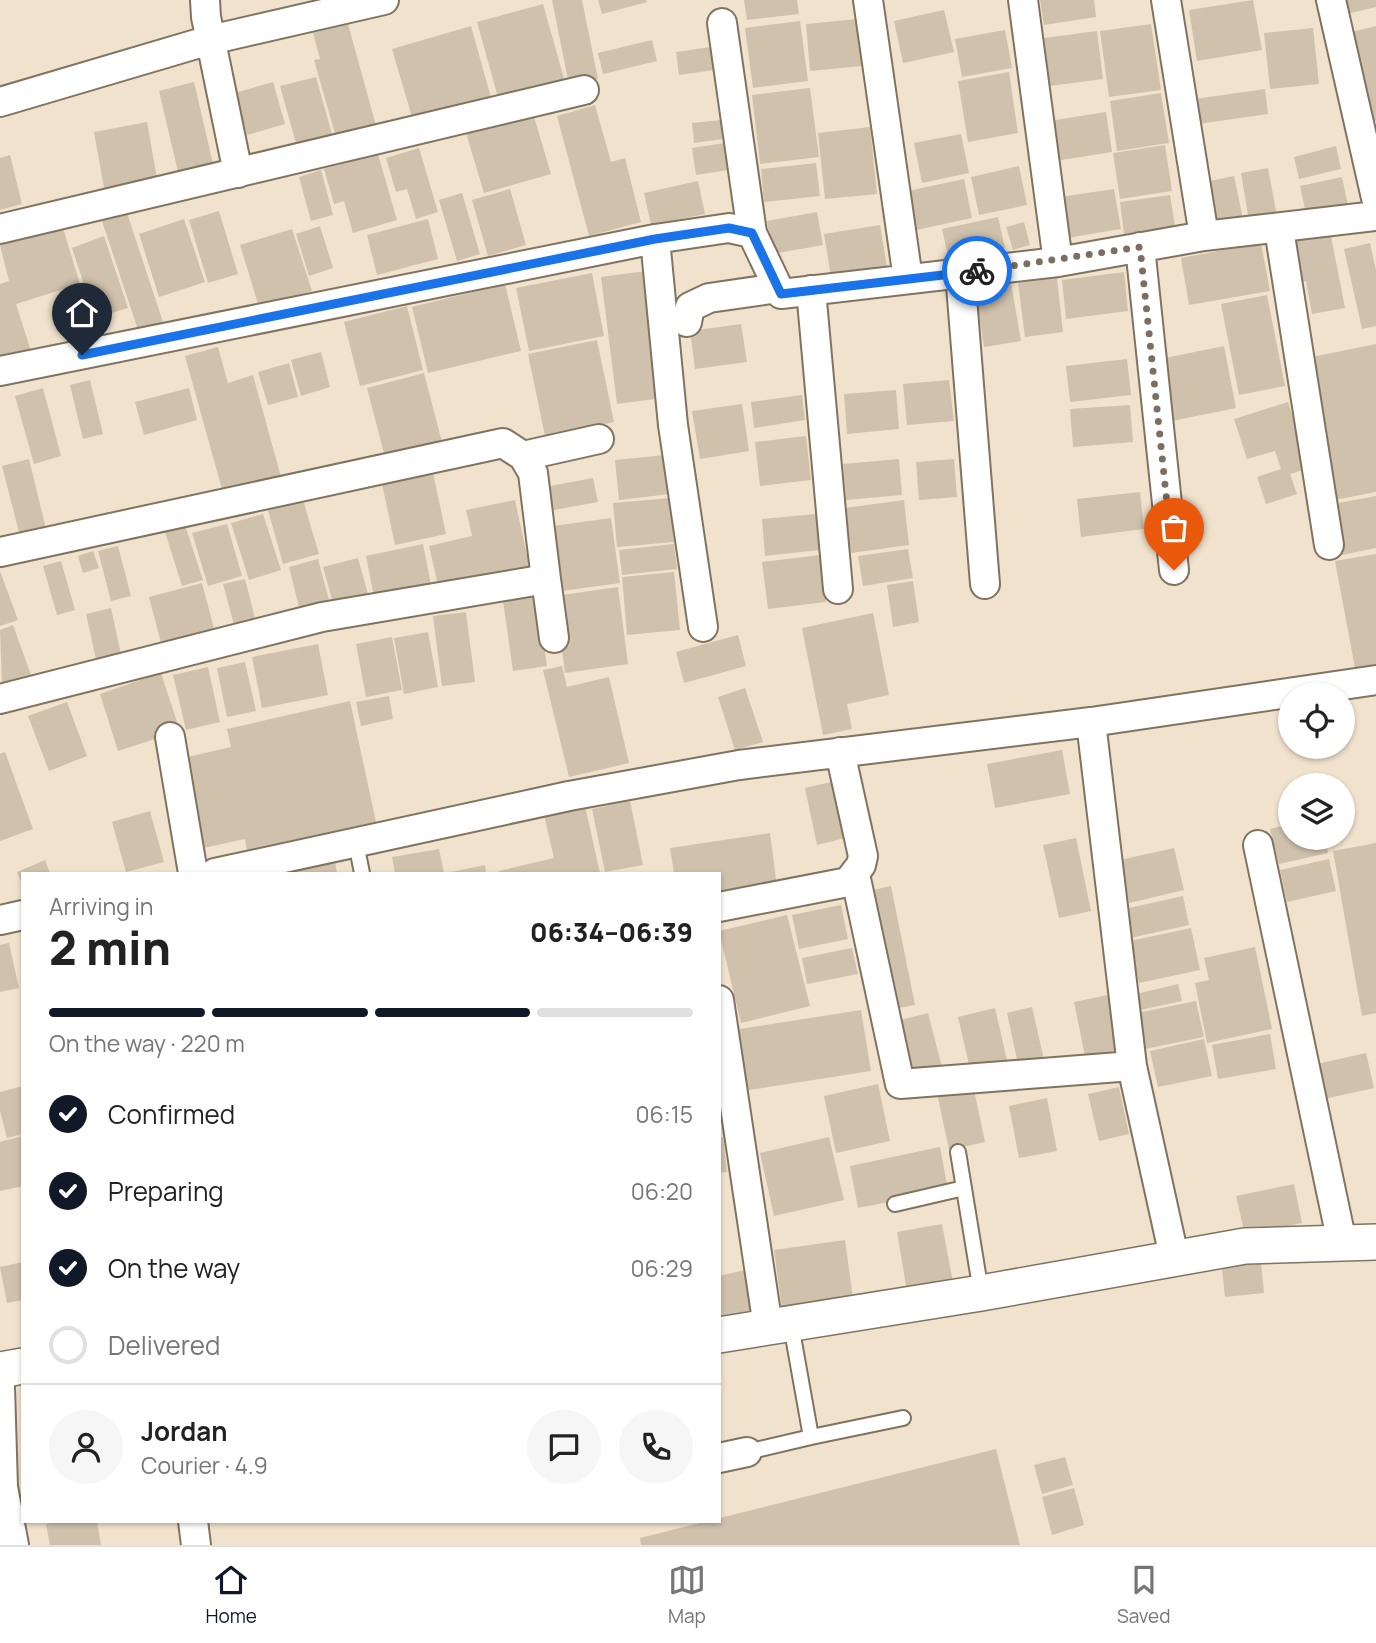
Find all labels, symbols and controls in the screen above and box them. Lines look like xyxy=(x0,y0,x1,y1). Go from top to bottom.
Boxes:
courier xyxy=(942,236,1012,306)
icon: bike xyxy=(958,252,996,290)
pin xyxy=(52,283,112,355)
icon: home xyxy=(63,294,101,332)
pin xyxy=(1144,498,1204,570)
icon: bag xyxy=(1155,509,1193,547)
map controls xyxy=(1278,682,1355,850)
button: locate xyxy=(1278,682,1355,759)
button: layers xyxy=(1278,773,1355,850)
text: Arriving in xyxy=(49,890,154,922)
text: 06:34–06:39 xyxy=(530,914,693,950)
text: 2 min xyxy=(49,916,171,979)
text: On the way · 220 m xyxy=(49,1027,245,1059)
icon: check xyxy=(49,1095,87,1133)
text: Confirmed xyxy=(108,1096,235,1132)
text: 06:15 xyxy=(636,1098,693,1130)
icon: check xyxy=(49,1172,87,1210)
text: Preparing xyxy=(108,1173,224,1209)
text: 06:20 xyxy=(631,1175,693,1207)
icon: check xyxy=(49,1249,87,1287)
text: On the way xyxy=(108,1250,240,1286)
text: 06:29 xyxy=(630,1252,693,1284)
text: Delivered xyxy=(108,1327,220,1363)
button: person xyxy=(49,1410,123,1484)
button: chat xyxy=(527,1410,601,1484)
button: phone xyxy=(619,1410,693,1484)
text: Jordan xyxy=(141,1413,227,1449)
text: Courier · 4.9 xyxy=(141,1449,268,1481)
tab: Home xyxy=(206,1561,257,1629)
tab: Map xyxy=(668,1561,706,1629)
tab: Saved xyxy=(1117,1561,1170,1629)

